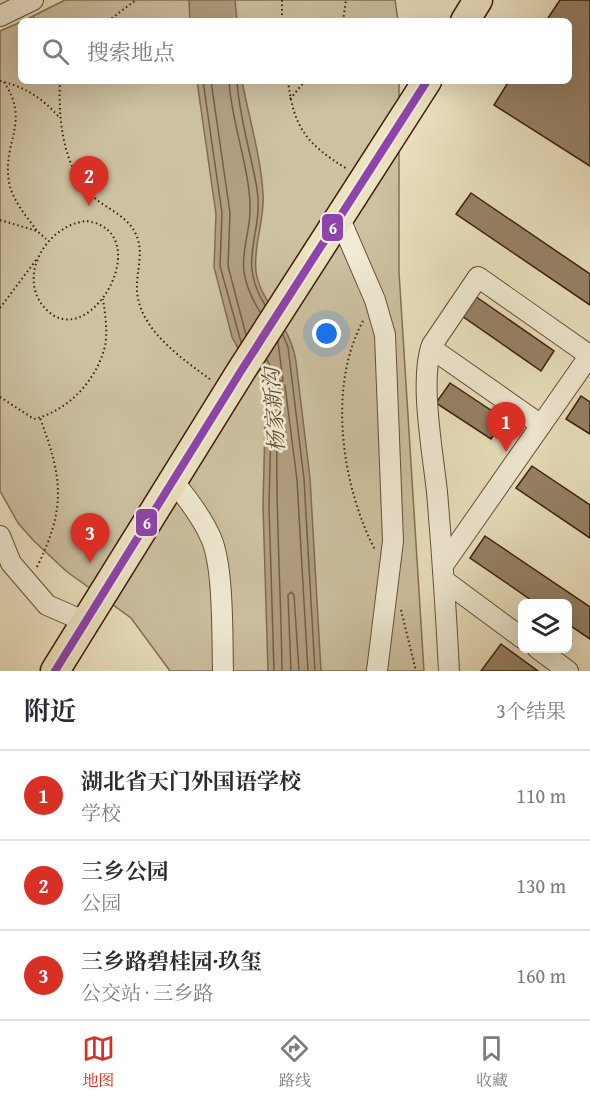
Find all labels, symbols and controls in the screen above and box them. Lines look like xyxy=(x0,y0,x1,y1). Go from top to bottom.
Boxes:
search box xyxy=(18,18,572,84)
icon: search xyxy=(39,35,72,68)
text: 搜索地点 xyxy=(87,36,175,68)
pin: 2 xyxy=(70,156,109,206)
line badge: 6 xyxy=(321,213,344,242)
text: 6 xyxy=(329,216,337,240)
your location xyxy=(312,319,341,348)
water label: 杨家新沟 xyxy=(255,364,292,453)
pin: 1 xyxy=(486,402,526,452)
line badge: 6 xyxy=(135,508,158,537)
text: 6 xyxy=(143,511,151,535)
pin: 3 xyxy=(70,514,110,563)
map controls xyxy=(518,599,572,653)
button: layers xyxy=(518,599,572,653)
text: 附近 xyxy=(24,691,76,730)
text: 3个结果 xyxy=(496,696,566,725)
text: 湖北省天门外国语学校 xyxy=(81,765,301,797)
text: 1 xyxy=(38,781,49,810)
text: 110 m xyxy=(516,781,566,810)
text: 学校 xyxy=(81,798,121,827)
text: 三乡公园 xyxy=(81,855,169,887)
text: 2 xyxy=(38,871,49,900)
text: 130 m xyxy=(516,871,566,900)
text: 公园 xyxy=(81,888,121,917)
text: 三乡路碧桂园·玖玺 xyxy=(81,945,262,977)
text: 3 xyxy=(38,961,49,990)
text: 160 m xyxy=(516,961,566,990)
text: 公交站 · 三乡路 xyxy=(81,978,213,1007)
tab: 地图 xyxy=(82,1032,115,1092)
tab: 路线 xyxy=(278,1032,311,1092)
tab: 收藏 xyxy=(475,1032,508,1092)

